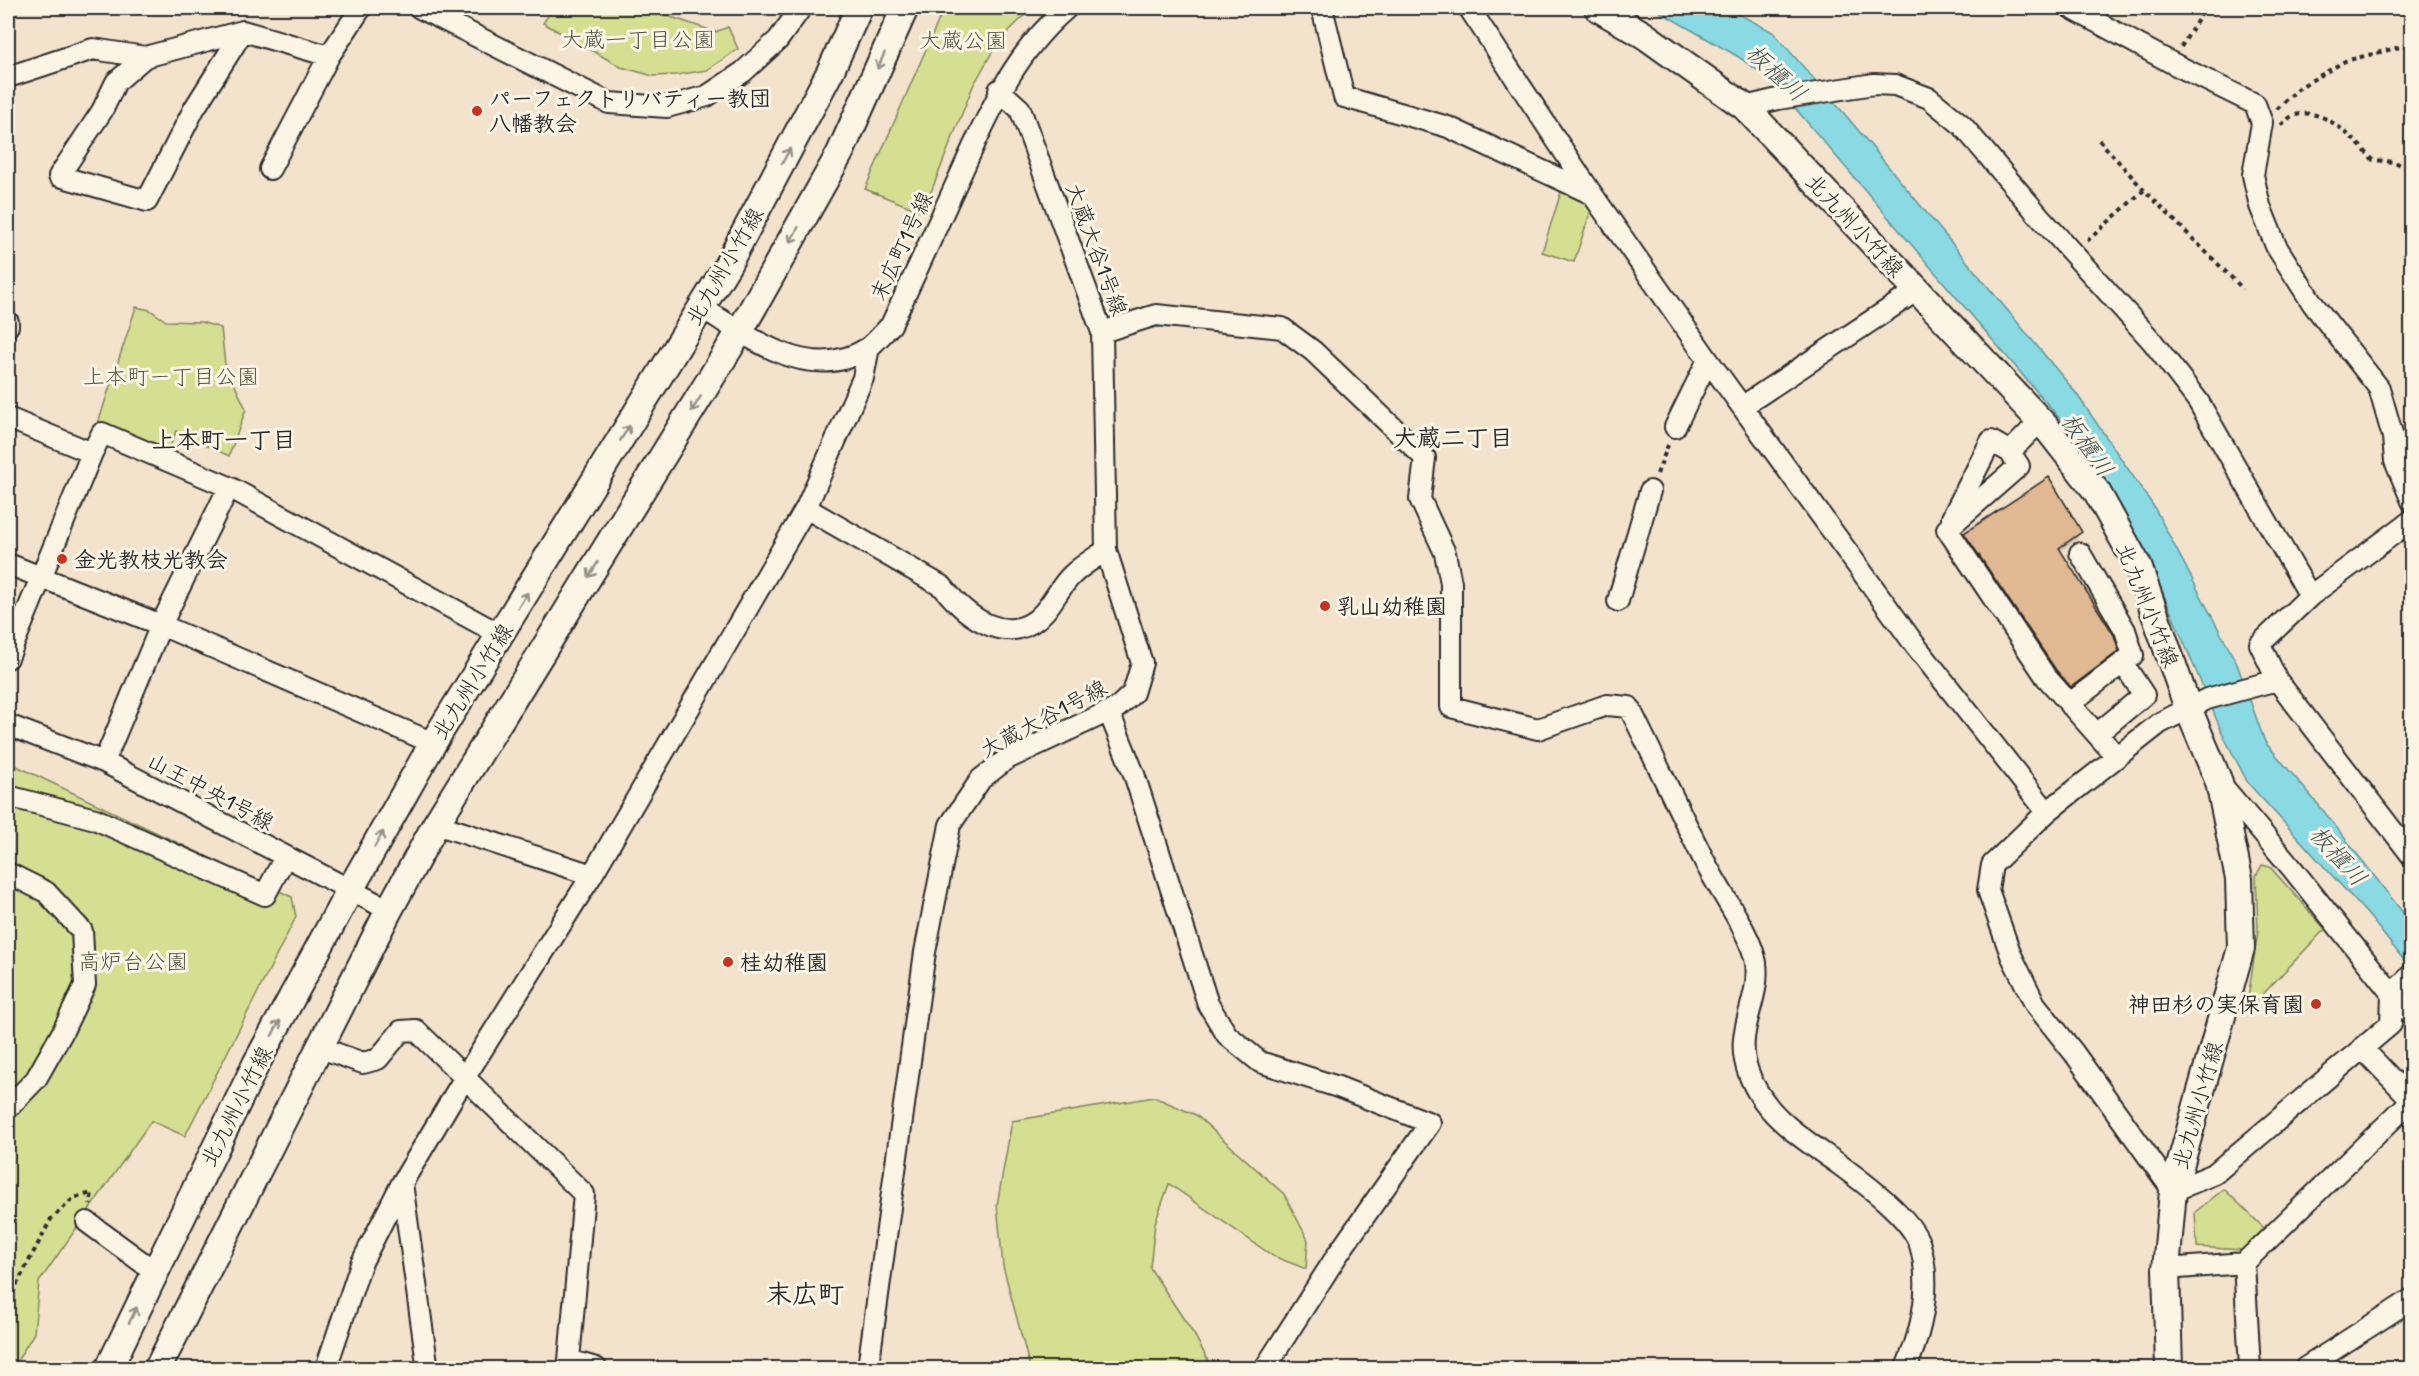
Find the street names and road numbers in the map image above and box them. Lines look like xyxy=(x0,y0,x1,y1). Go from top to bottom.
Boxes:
street label: 北九州小竹線 xyxy=(1799,166,1911,284)
street label: 大蔵大谷1号線 xyxy=(1059,178,1135,320)
street label: 末広町1号線 xyxy=(862,186,940,306)
street label: 北九州小竹線 xyxy=(678,201,770,331)
street label: 北九州小竹線 xyxy=(2109,538,2187,672)
street label: 北九州小竹線 xyxy=(424,617,520,745)
street label: 大蔵大谷1号線 xyxy=(974,672,1112,764)
street label: 山王中央1号線 xyxy=(142,745,280,837)
street label: 北九州小竹線 xyxy=(2164,1037,2230,1173)
street label: 北九州小竹線 xyxy=(193,1040,279,1172)

